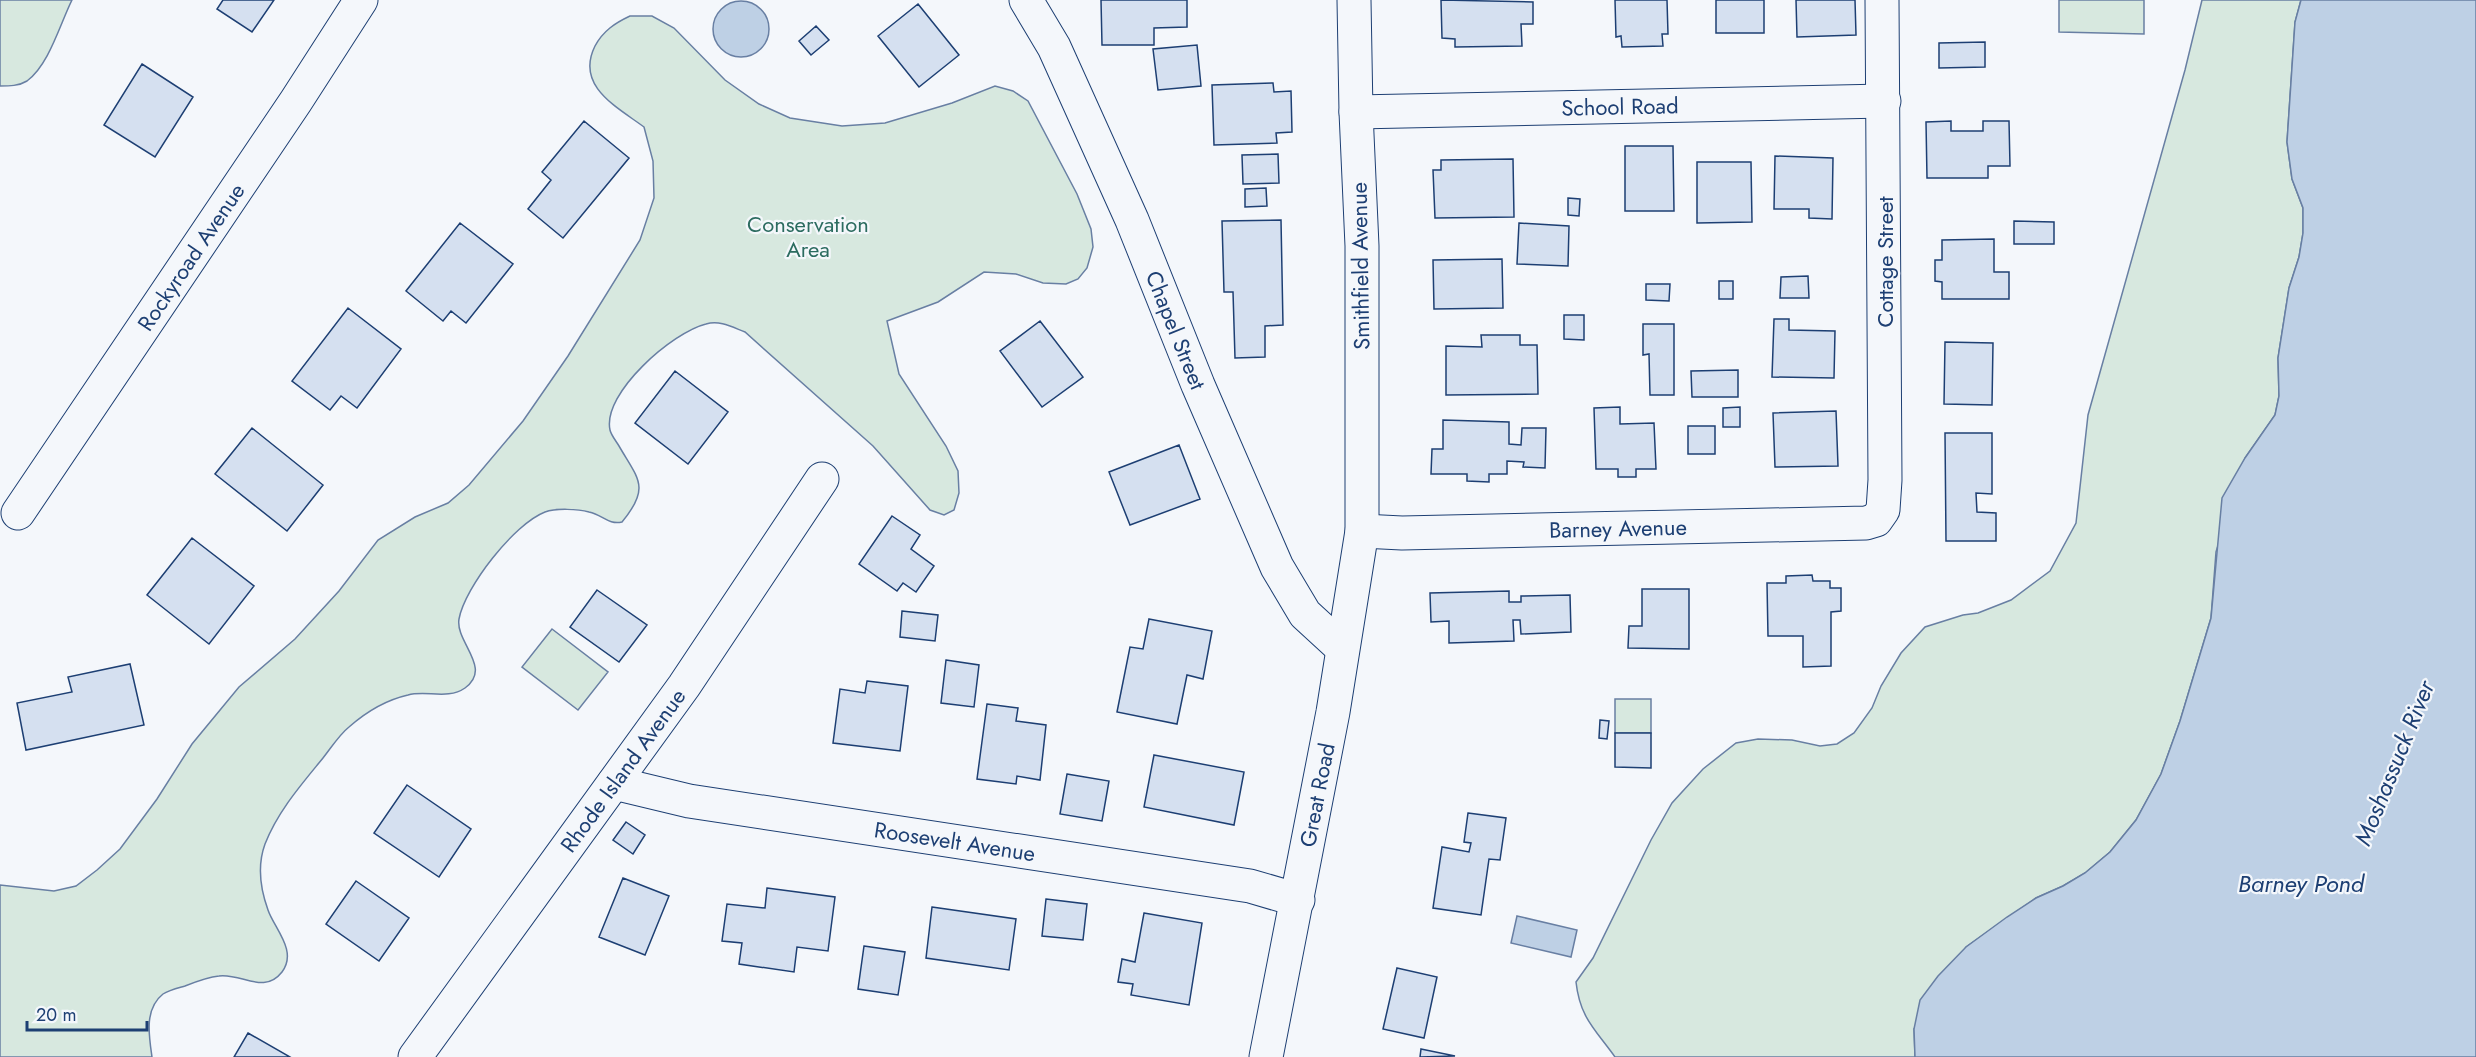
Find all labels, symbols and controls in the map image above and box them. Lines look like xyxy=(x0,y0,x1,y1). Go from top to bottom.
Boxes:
street label: School Road xyxy=(1561,89,1679,124)
street label: Rockyroad Avenue xyxy=(129,177,252,337)
street label: Smithfield Avenue xyxy=(1343,182,1377,350)
street label: Cottage Street xyxy=(1869,196,1901,328)
park label: Conservation Area xyxy=(747,208,869,265)
street label: Chapel Street xyxy=(1138,266,1214,395)
street label: Barney Avenue xyxy=(1549,511,1687,546)
water label: Moshassuck River xyxy=(2345,673,2444,851)
street label: Rhode Island Avenue xyxy=(552,682,693,859)
street label: Great Road xyxy=(1291,740,1343,850)
street label: Roosevelt Avenue xyxy=(872,813,1038,869)
water label: Barney Pond xyxy=(2238,866,2366,901)
scale bar xyxy=(27,994,147,1032)
text: 20 m xyxy=(36,1002,76,1028)

